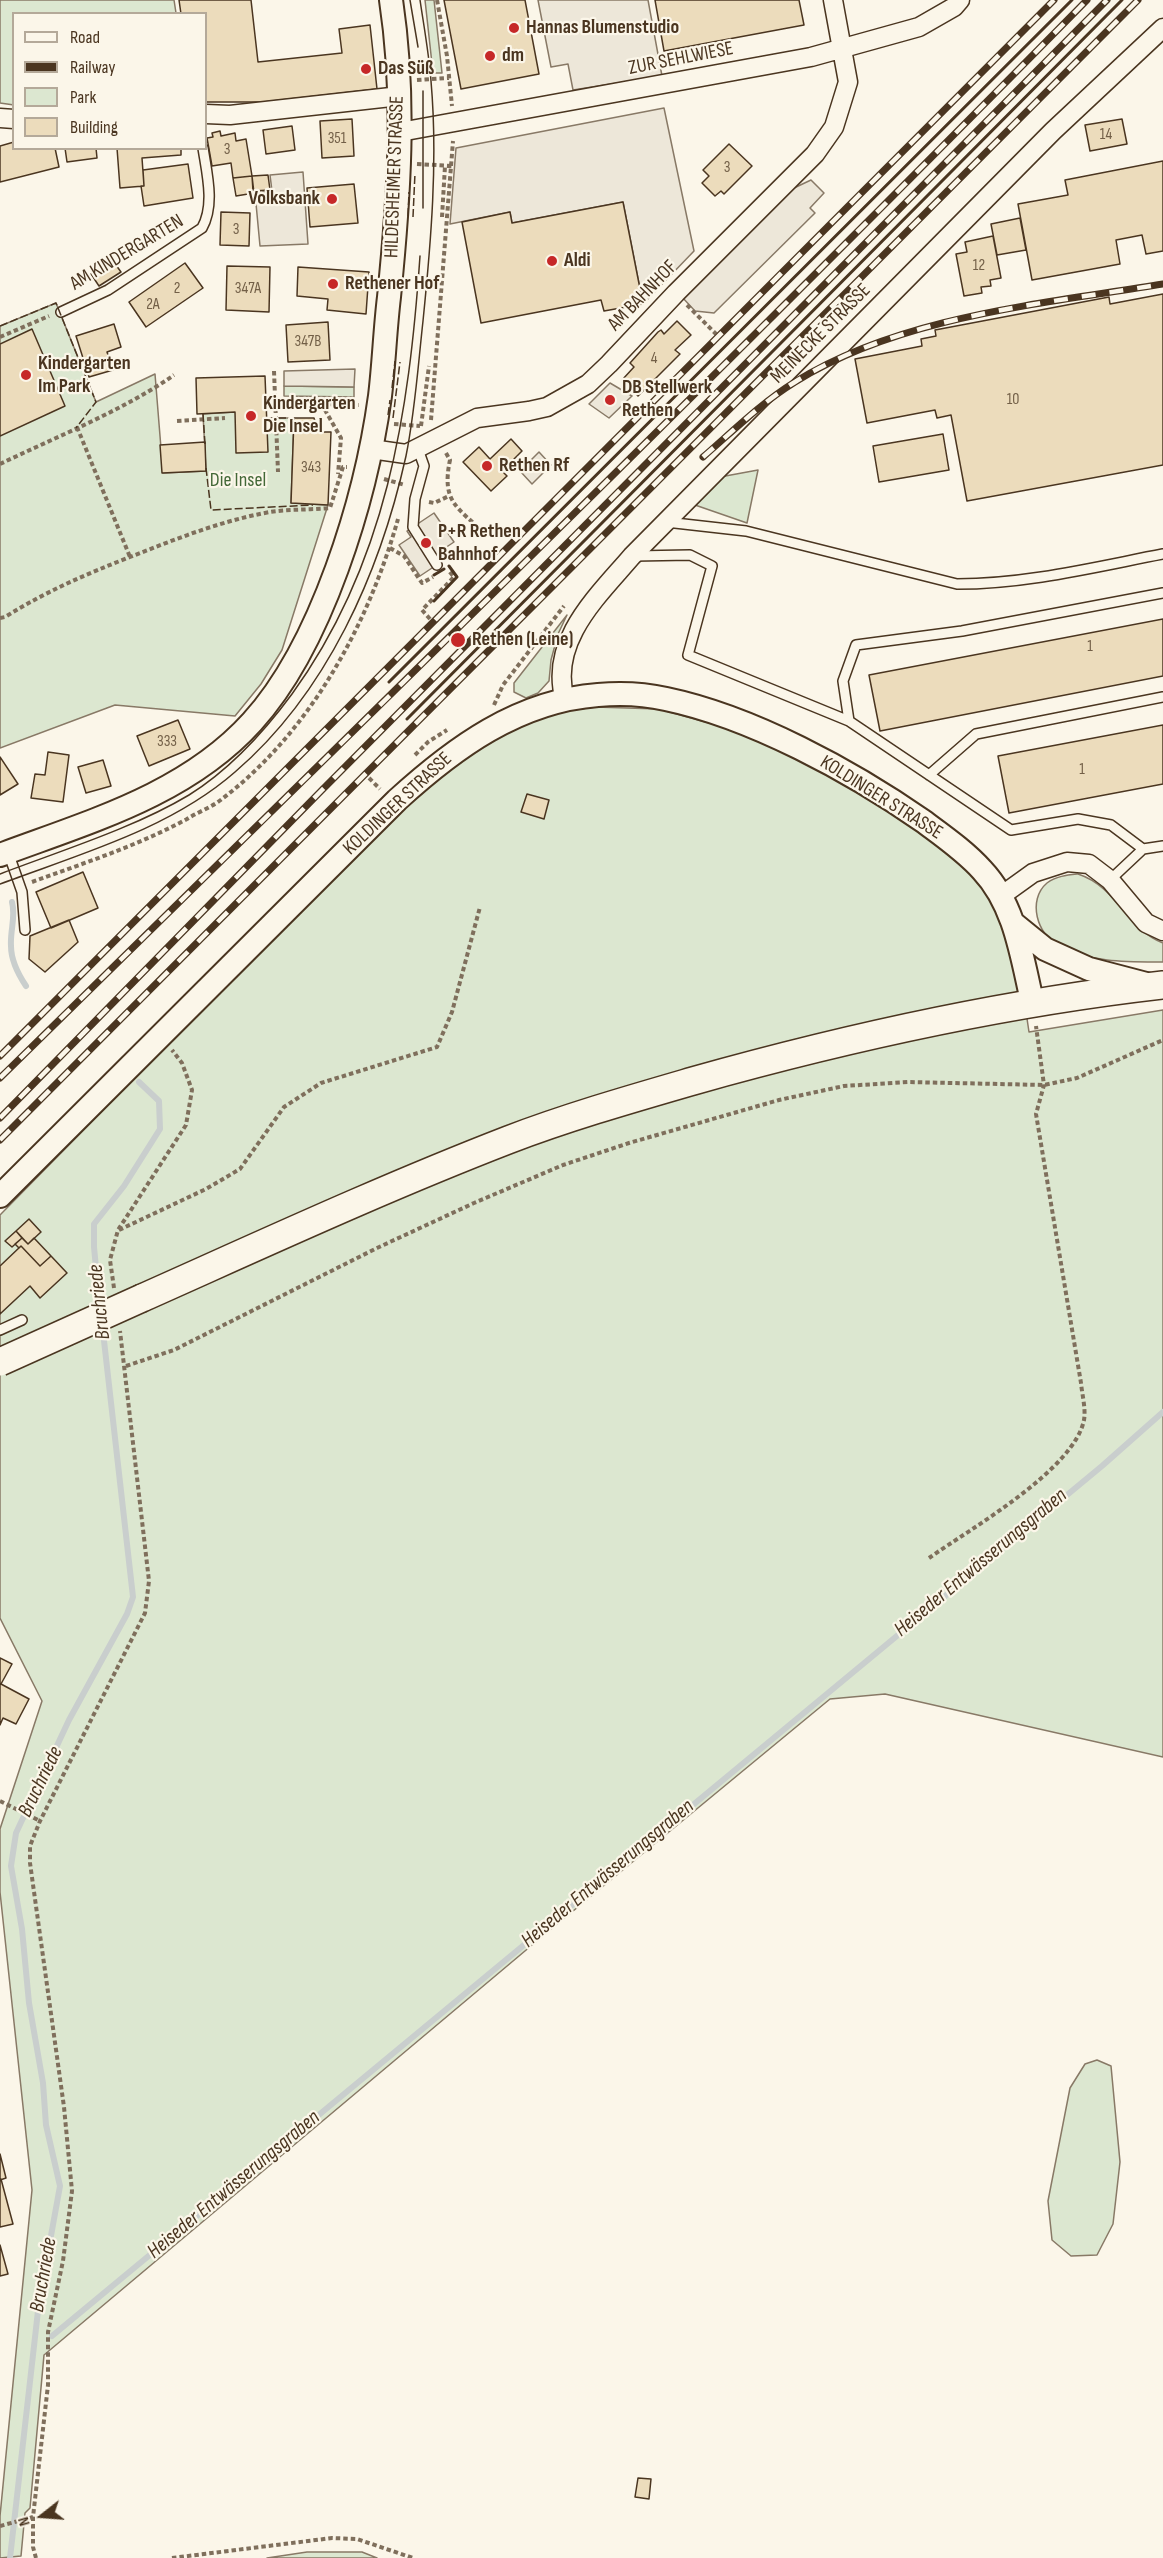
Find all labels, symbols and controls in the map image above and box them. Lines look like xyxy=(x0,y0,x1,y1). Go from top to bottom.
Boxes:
legend xyxy=(12,12,207,150)
place label: Hannas Blumenstudio xyxy=(526,16,679,40)
marker: Hannas Blumenstudio xyxy=(507,21,521,35)
text: Road xyxy=(70,27,100,48)
street label: ZUR SEHLWIESE xyxy=(627,37,735,81)
place label: dm xyxy=(502,44,524,68)
marker: dm xyxy=(483,49,497,63)
text: Railway xyxy=(70,57,115,78)
place label: Das Süß xyxy=(378,57,434,81)
marker: Das Süß xyxy=(359,62,373,76)
text: Park xyxy=(70,87,96,108)
street label: HILDESHEIMER STRASSE xyxy=(380,95,410,259)
text: Building xyxy=(70,117,118,138)
house number: 14 xyxy=(1100,125,1112,145)
house number: 351 xyxy=(328,129,346,149)
house number: 3 xyxy=(224,140,230,160)
house number: 3 xyxy=(724,158,730,178)
place label: Volksbank xyxy=(248,187,320,211)
marker: Volksbank xyxy=(325,192,339,206)
street label: AM KINDERGARTEN xyxy=(66,210,188,296)
house number: 3 xyxy=(233,220,239,240)
place label: Aldi xyxy=(564,249,591,273)
marker: Aldi xyxy=(545,254,559,268)
street label: AM BAHNHOF xyxy=(603,256,683,336)
house number: 12 xyxy=(973,256,985,276)
place label: Rethener Hof xyxy=(345,272,439,296)
marker: Rethener Hof xyxy=(326,277,340,291)
house number: 2 xyxy=(174,279,180,299)
house number: 347A xyxy=(235,279,261,299)
street label: MEINECKE STRASSE xyxy=(766,279,876,389)
house number: 2A xyxy=(146,295,160,315)
house number: 347B xyxy=(295,332,321,352)
house number: 4 xyxy=(651,349,657,369)
place label: Kindergarten Im Park xyxy=(38,352,131,399)
marker: Kindergarten Im Park xyxy=(19,368,33,382)
place label: DB Stellwerk Rethen xyxy=(622,376,712,423)
house number: 10 xyxy=(1007,390,1019,410)
place label: Kindergarten Die Insel xyxy=(263,392,356,439)
marker: DB Stellwerk Rethen xyxy=(603,393,617,407)
marker: Kindergarten Die Insel xyxy=(244,409,258,423)
place label: Rethen Rf xyxy=(499,454,569,478)
house number: 343 xyxy=(301,458,321,478)
marker: Rethen Rf xyxy=(480,459,494,473)
park label: Die Insel xyxy=(210,469,266,493)
place label: P+R Rethen Bahnhof xyxy=(438,520,521,567)
marker: P+R Rethen Bahnhof xyxy=(419,536,433,550)
place label: Rethen (Leine) xyxy=(472,628,573,652)
marker: Rethen (Leine) xyxy=(449,631,467,649)
house number: 1 xyxy=(1087,637,1093,657)
house number: 333 xyxy=(157,732,177,752)
street label: KOLDINGER STRASSE xyxy=(339,747,457,861)
street label: KOLDINGER STRASSE xyxy=(815,751,947,845)
house number: 1 xyxy=(1079,760,1085,780)
water label: Bruchriede xyxy=(84,1263,116,1341)
water label: Heiseder Entwässerungsgraben xyxy=(889,1483,1073,1643)
water label: Bruchriede xyxy=(13,1743,69,1821)
water label: Heiseder Entwässerungsgraben xyxy=(516,1794,700,1954)
water label: Heiseder Entwässerungsgraben xyxy=(142,2105,326,2265)
water label: Bruchriede xyxy=(25,2236,63,2314)
north arrow xyxy=(12,2486,72,2546)
text: N xyxy=(14,2515,35,2528)

